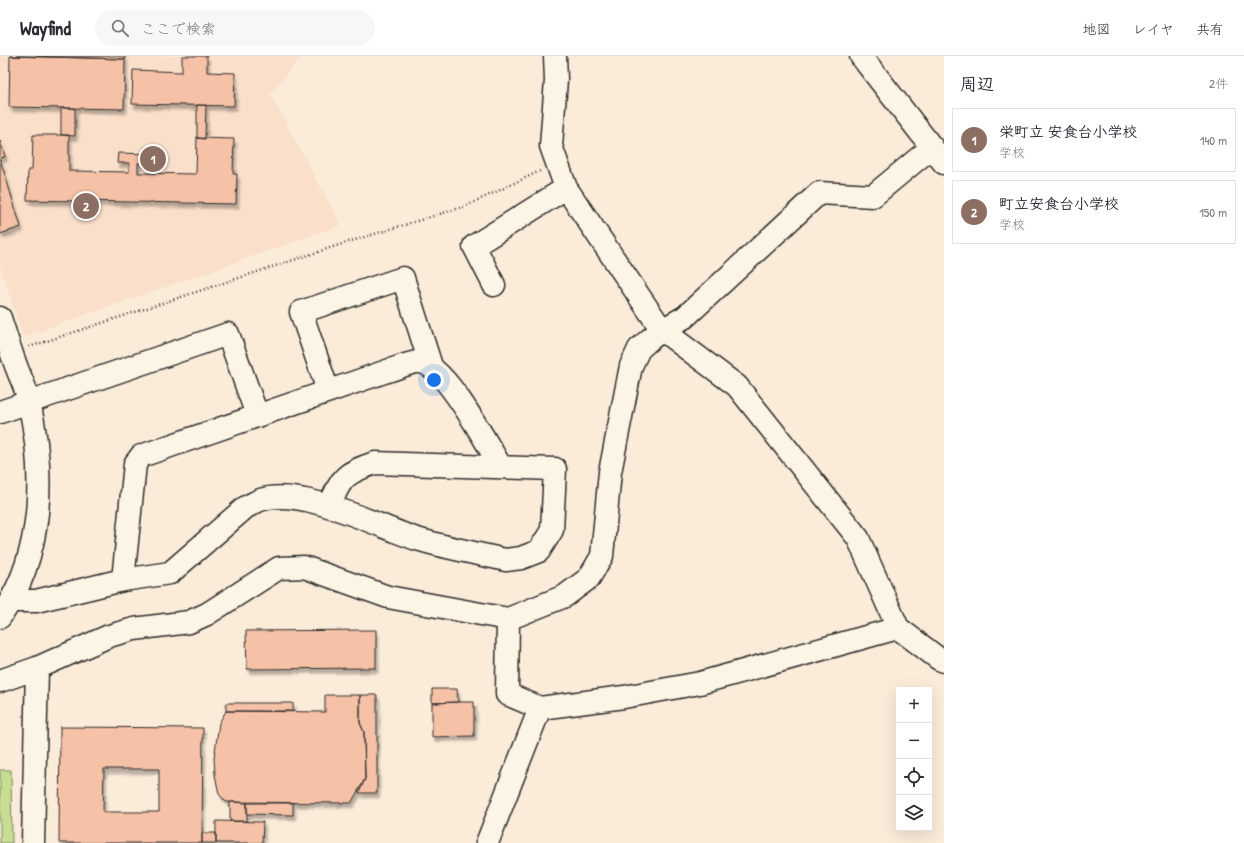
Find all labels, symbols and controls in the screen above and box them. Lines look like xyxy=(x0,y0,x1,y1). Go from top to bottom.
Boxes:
search box xyxy=(95,10,375,46)
text: Wayfind xyxy=(20,15,71,41)
icon: search xyxy=(109,17,131,39)
text: ここで検索 xyxy=(141,18,216,39)
text: 地図 xyxy=(1083,19,1111,38)
text: レイヤ xyxy=(1133,19,1174,38)
text: 共有 xyxy=(1196,19,1224,38)
text: 周辺 xyxy=(960,72,994,95)
text: 2件 xyxy=(1209,74,1228,92)
text: 栄町立 安食台小学校 xyxy=(999,121,1137,142)
text: 1 xyxy=(972,131,976,149)
text: 140 m xyxy=(1200,131,1227,149)
text: 学校 xyxy=(999,143,1025,161)
pin: 1 xyxy=(140,144,166,174)
pin: 2 xyxy=(73,191,99,221)
text: 町立安食台小学校 xyxy=(999,193,1119,214)
text: 2 xyxy=(971,203,977,221)
text: 150 m xyxy=(1199,203,1227,221)
text: 学校 xyxy=(999,215,1025,233)
your location xyxy=(424,370,444,390)
map controls xyxy=(896,687,932,831)
button: + xyxy=(896,687,932,723)
button: − xyxy=(896,723,932,759)
button: locate xyxy=(896,759,932,795)
button: layers xyxy=(896,795,932,831)

